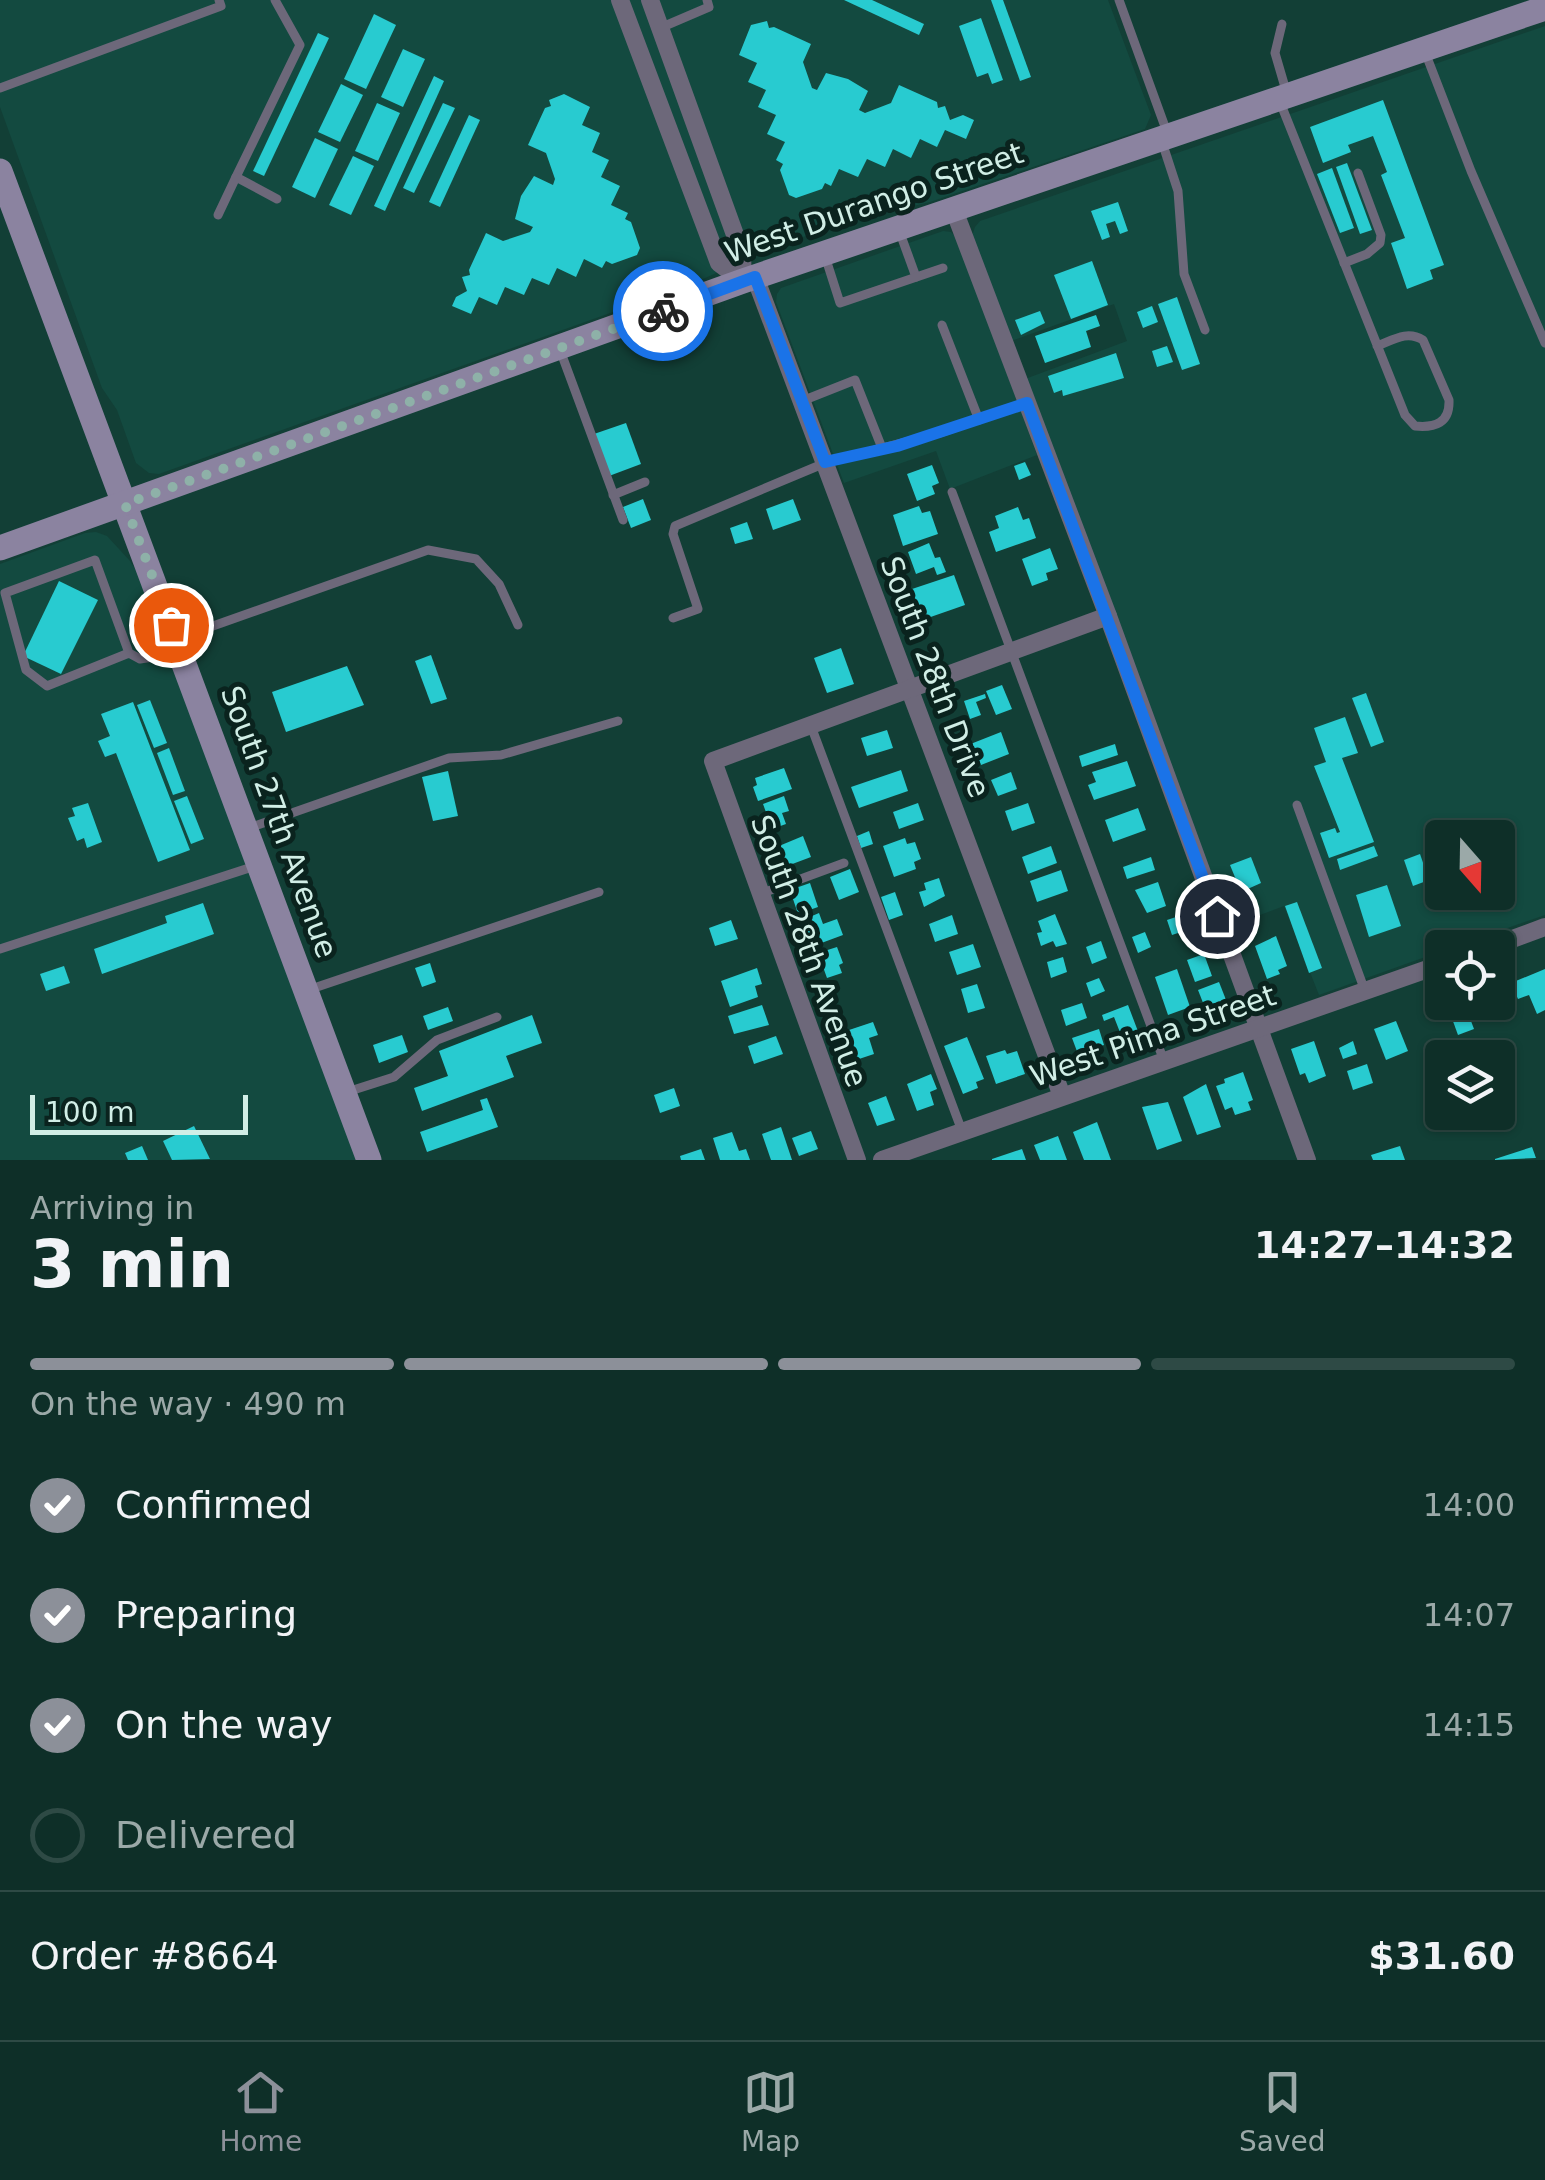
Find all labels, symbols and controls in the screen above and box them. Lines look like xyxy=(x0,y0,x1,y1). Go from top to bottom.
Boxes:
street label: West Durango Street xyxy=(720,135,1028,270)
courier xyxy=(613,261,713,361)
icon: bike xyxy=(636,284,691,339)
street label: South 28th Drive xyxy=(873,551,998,802)
pin xyxy=(129,583,214,668)
icon: bag xyxy=(144,598,199,653)
street label: South 27th Avenue xyxy=(214,681,345,963)
street label: South 28th Avenue xyxy=(744,810,875,1092)
north arrow xyxy=(1425,820,1515,910)
map controls xyxy=(1425,820,1515,1130)
pin xyxy=(1175,874,1260,959)
icon: home xyxy=(1190,889,1245,944)
button: locate xyxy=(1425,930,1515,1020)
street label: West Pima Street xyxy=(1025,977,1280,1094)
button: layers xyxy=(1425,1040,1515,1130)
scale bar xyxy=(30,1090,248,1134)
text: 100 m xyxy=(45,1096,135,1129)
text: Arriving in xyxy=(30,1189,194,1227)
text: 14:27–14:32 xyxy=(1254,1223,1515,1267)
text: 3 min xyxy=(30,1227,234,1302)
text: On the way · 490 m xyxy=(30,1385,346,1423)
icon: check xyxy=(30,1478,85,1533)
text: Confirmed xyxy=(115,1483,312,1527)
text: 14:00 xyxy=(1423,1486,1515,1524)
icon: check xyxy=(30,1588,85,1643)
text: Preparing xyxy=(115,1593,297,1637)
text: 14:07 xyxy=(1423,1596,1515,1634)
icon: check xyxy=(30,1698,85,1753)
text: On the way xyxy=(115,1703,332,1747)
text: 14:15 xyxy=(1423,1706,1515,1744)
text: Delivered xyxy=(115,1813,297,1857)
text: Order #8664 xyxy=(30,1934,279,1978)
text: $31.60 xyxy=(1368,1934,1515,1978)
tab: Home xyxy=(219,2065,302,2158)
tab: Map xyxy=(741,2065,800,2158)
tab: Saved xyxy=(1239,2065,1326,2158)

